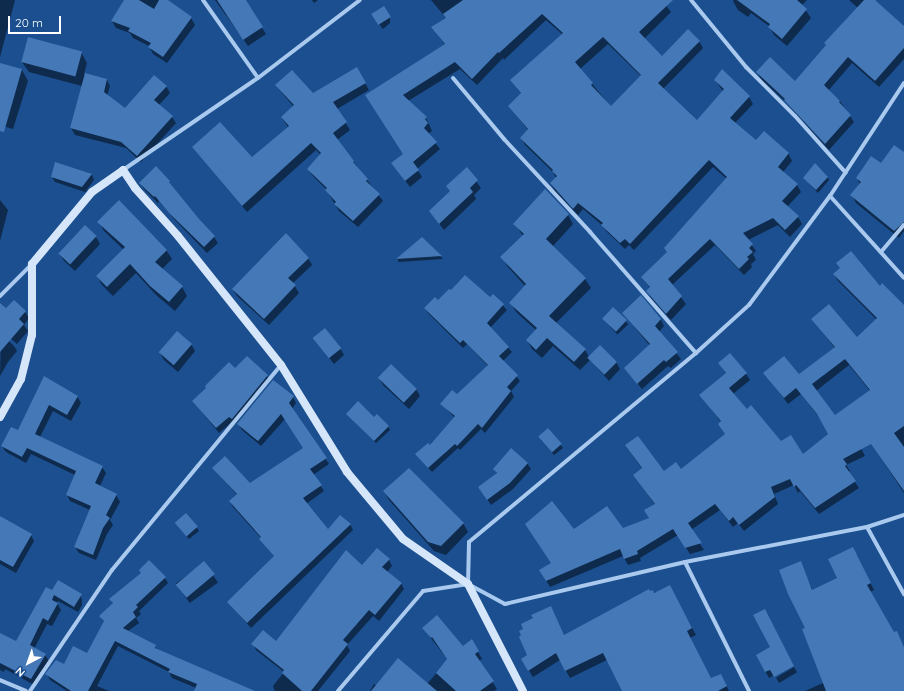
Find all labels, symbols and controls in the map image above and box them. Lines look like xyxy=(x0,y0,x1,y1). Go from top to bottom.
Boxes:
scale bar xyxy=(10,8,63,34)
text: 20 m xyxy=(15,15,43,30)
north arrow xyxy=(8,643,48,683)
text: N xyxy=(12,664,28,680)

